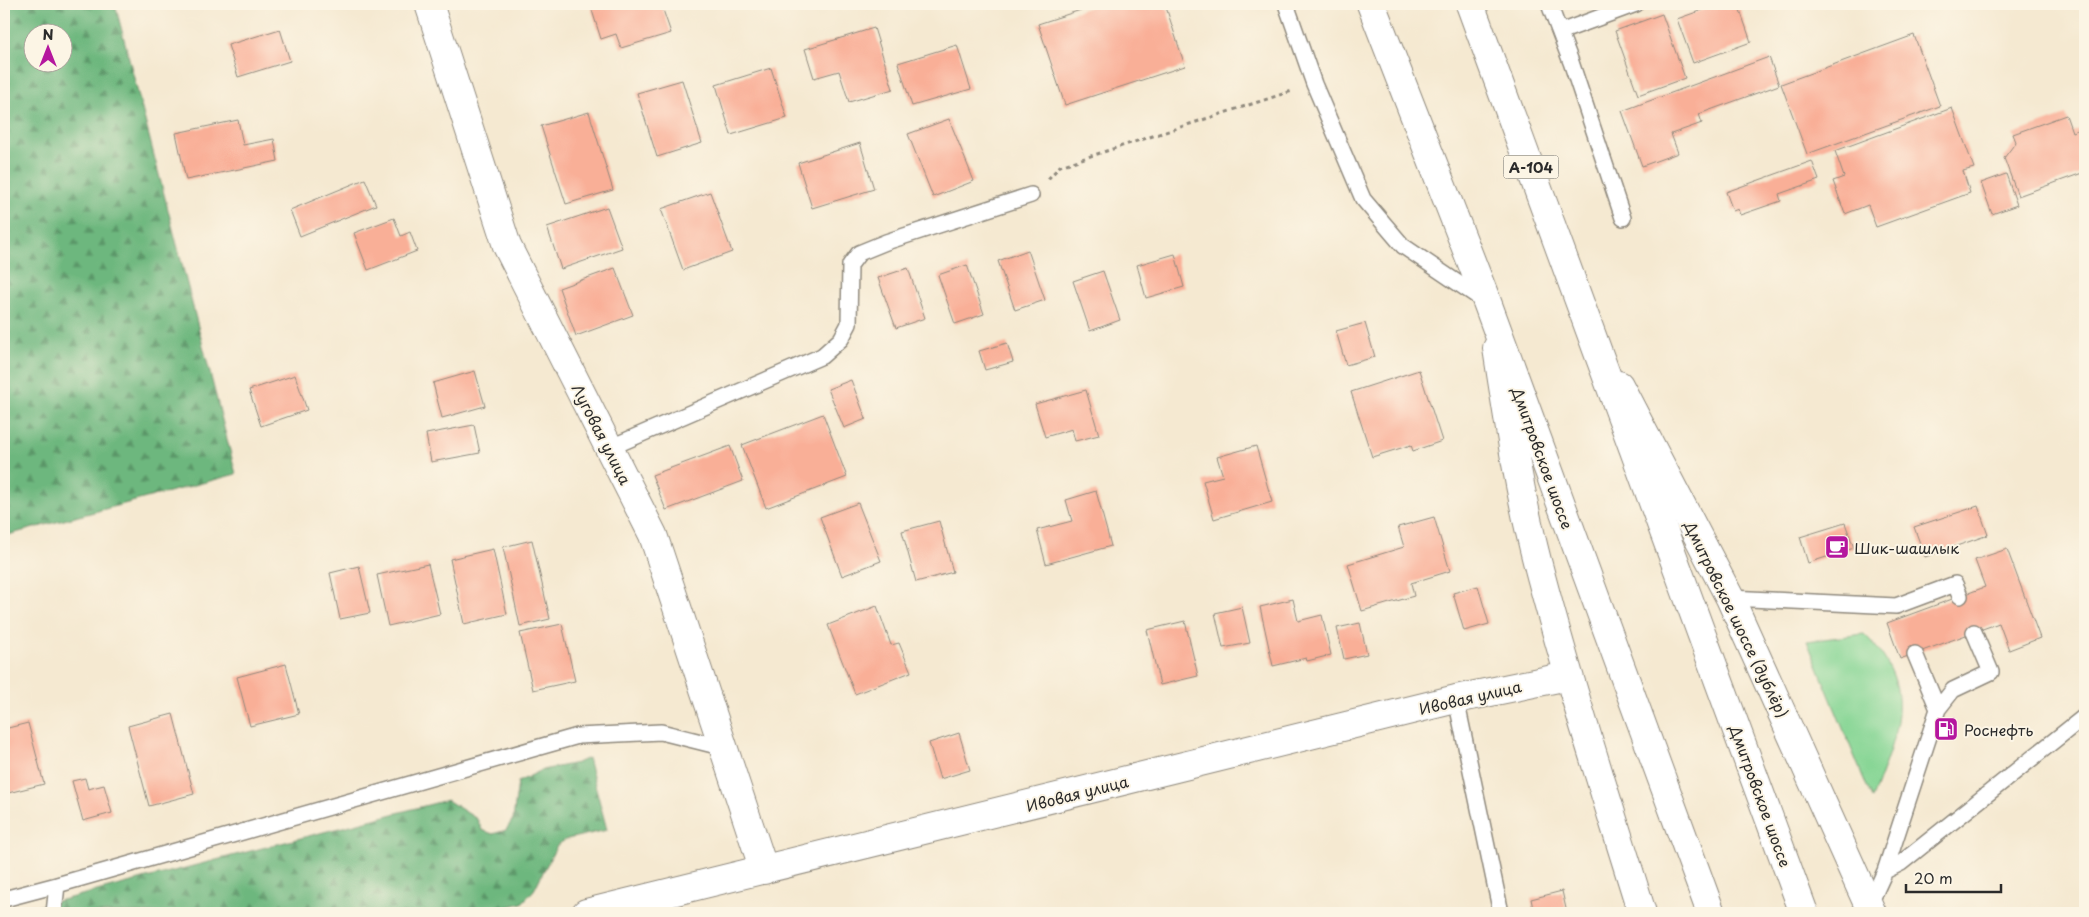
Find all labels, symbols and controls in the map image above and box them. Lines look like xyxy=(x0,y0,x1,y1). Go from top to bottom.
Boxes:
north arrow xyxy=(22,22,72,72)
text: N xyxy=(42,24,54,45)
road number: А-104 xyxy=(1504,156,1558,178)
street label: Луговая улица xyxy=(567,380,638,489)
street label: Дмитровское шоссе xyxy=(1506,383,1579,532)
street label: Дмитровское шоссе (дублёр) xyxy=(1679,516,1795,721)
cafe icon: Шик-шашлык xyxy=(1824,534,1850,560)
place label: Шик-шашлык xyxy=(1854,536,1959,559)
street label: Ивовая улица xyxy=(1416,674,1524,720)
fuel station icon: Роснефть xyxy=(1933,716,1959,742)
place label: Роснефть xyxy=(1964,718,2033,741)
street label: Дмитровское шоссе xyxy=(1724,721,1797,870)
street label: Ивовая улица xyxy=(1023,769,1131,817)
scale bar xyxy=(1906,862,2002,894)
text: 20 m xyxy=(1914,866,1953,889)

